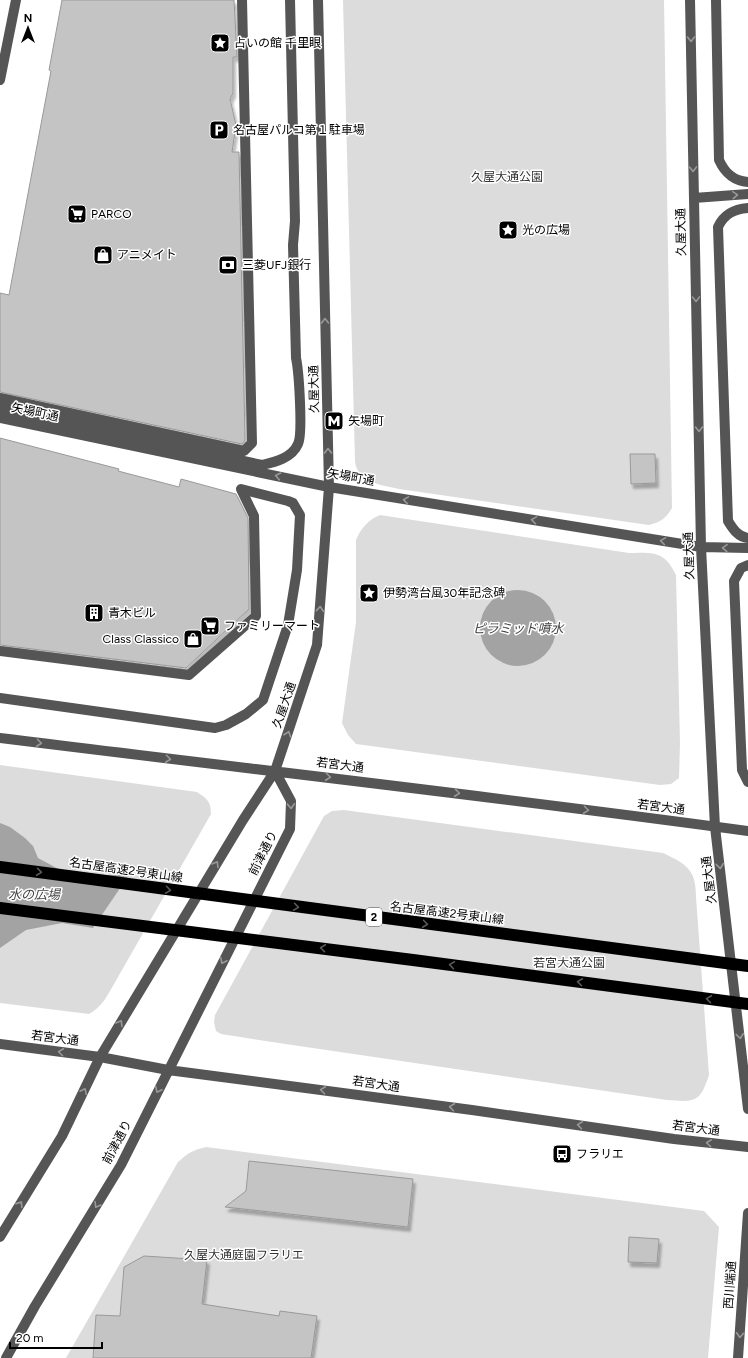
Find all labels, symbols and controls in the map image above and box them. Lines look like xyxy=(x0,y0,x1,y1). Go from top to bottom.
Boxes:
north arrow xyxy=(8,8,48,48)
text: N xyxy=(24,12,32,25)
place icon: 占いの館 千里眼 xyxy=(209,32,231,54)
place label: 占いの館 千里眼 xyxy=(234,36,321,50)
one-way arrow xyxy=(686,36,695,42)
parking icon: 名古屋パルコ第１駐車場 xyxy=(208,119,230,141)
place label: 名古屋パルコ第１駐車場 xyxy=(233,123,365,137)
one-way arrow xyxy=(689,166,697,172)
park label: 久屋大通公園 xyxy=(471,170,543,184)
one-way arrow xyxy=(732,190,738,199)
supermarket icon: PARCO xyxy=(66,203,88,225)
place label: PARCO xyxy=(91,207,132,221)
street label: 久屋大通 xyxy=(674,208,688,256)
place icon: 光の広場 xyxy=(497,219,519,241)
place label: 光の広場 xyxy=(522,223,570,237)
shop icon: アニメイト xyxy=(92,244,114,266)
place label: アニメイト xyxy=(117,248,177,262)
bank icon: 三菱UFJ銀行 xyxy=(217,254,239,276)
place label: 三菱UFJ銀行 xyxy=(242,258,311,272)
one-way arrow xyxy=(692,296,700,302)
one-way arrow xyxy=(321,318,329,324)
street label: 久屋大通 xyxy=(307,365,321,413)
street label: 矢場町通 xyxy=(10,400,60,424)
metro station icon: 矢場町 xyxy=(323,410,345,432)
place label: 矢場町 xyxy=(348,414,384,428)
one-way arrow xyxy=(694,426,703,432)
one-way arrow xyxy=(324,448,332,454)
street label: 矢場町通 xyxy=(326,466,376,488)
one-way arrow xyxy=(275,473,281,481)
one-way arrow xyxy=(403,496,409,505)
one-way arrow xyxy=(531,516,537,525)
street label: 久屋大通 xyxy=(681,532,697,580)
one-way arrow xyxy=(659,537,666,546)
one-way arrow xyxy=(722,543,728,552)
place icon: 伊勢湾台風30年記念碑 xyxy=(358,582,380,604)
place label: 伊勢湾台風30年記念碑 xyxy=(383,586,505,600)
building icon: 青木ビル xyxy=(83,602,105,624)
place label: 青木ビル xyxy=(108,606,156,620)
one-way arrow xyxy=(315,606,324,612)
supermarket icon: ファミリーマート xyxy=(199,615,221,637)
place label: ファミリーマート xyxy=(224,619,320,633)
water label: ピラミッド噴水 xyxy=(472,621,565,636)
shop icon: Class Classico xyxy=(182,628,204,650)
place label: Class Classico xyxy=(103,632,179,646)
street label: 久屋大通 xyxy=(270,680,298,730)
one-way arrow xyxy=(283,730,292,737)
one-way arrow xyxy=(36,738,42,747)
one-way arrow xyxy=(165,754,171,763)
street label: 若宮大通 xyxy=(315,755,365,775)
one-way arrow xyxy=(325,772,331,781)
one-way arrow xyxy=(454,789,460,798)
street label: 若宮大通 xyxy=(636,797,686,817)
one-way arrow xyxy=(286,803,295,809)
one-way arrow xyxy=(583,805,589,814)
street label: 前津通り xyxy=(246,828,280,878)
street label: 名古屋高速2号東山線 xyxy=(68,855,184,885)
street label: 久屋大通 xyxy=(699,855,719,905)
one-way arrow xyxy=(212,861,219,868)
one-way arrow xyxy=(715,862,724,869)
one-way arrow xyxy=(36,867,42,876)
one-way arrow xyxy=(164,885,171,894)
water label: 水の広場 xyxy=(8,887,62,902)
street label: 名古屋高速2号東山線 xyxy=(389,899,505,927)
one-way arrow xyxy=(293,902,299,911)
road number: 2 xyxy=(366,908,382,926)
one-way arrow xyxy=(422,919,428,928)
one-way arrow xyxy=(320,944,326,953)
park label: 若宮大通公園 xyxy=(533,956,605,970)
one-way arrow xyxy=(220,957,228,965)
one-way arrow xyxy=(449,961,455,970)
one-way arrow xyxy=(577,978,584,987)
one-way arrow xyxy=(706,995,712,1004)
one-way arrow xyxy=(116,1020,123,1027)
street label: 若宮大通 xyxy=(30,1028,80,1048)
one-way arrow xyxy=(735,1033,744,1039)
one-way arrow xyxy=(58,1048,64,1057)
street label: 若宮大通 xyxy=(351,1074,401,1094)
one-way arrow xyxy=(155,1086,163,1093)
one-way arrow xyxy=(320,1086,326,1095)
one-way arrow xyxy=(79,1087,87,1095)
one-way arrow xyxy=(449,1103,455,1112)
street label: 前津通り xyxy=(100,1118,134,1166)
street label: 若宮大通 xyxy=(671,1118,721,1138)
one-way arrow xyxy=(577,1121,583,1130)
one-way arrow xyxy=(706,1139,712,1148)
bus stop icon: フラリエ xyxy=(551,1143,573,1165)
place label: フラリエ xyxy=(576,1147,624,1161)
one-way arrow xyxy=(16,1201,23,1208)
one-way arrow xyxy=(94,1201,102,1208)
park label: 久屋大通庭園フラリエ xyxy=(184,1248,304,1262)
street label: 西川端通 xyxy=(721,1261,739,1309)
scale bar xyxy=(10,1324,102,1350)
text: 20 m xyxy=(16,1331,44,1345)
one-way arrow xyxy=(735,1332,744,1338)

